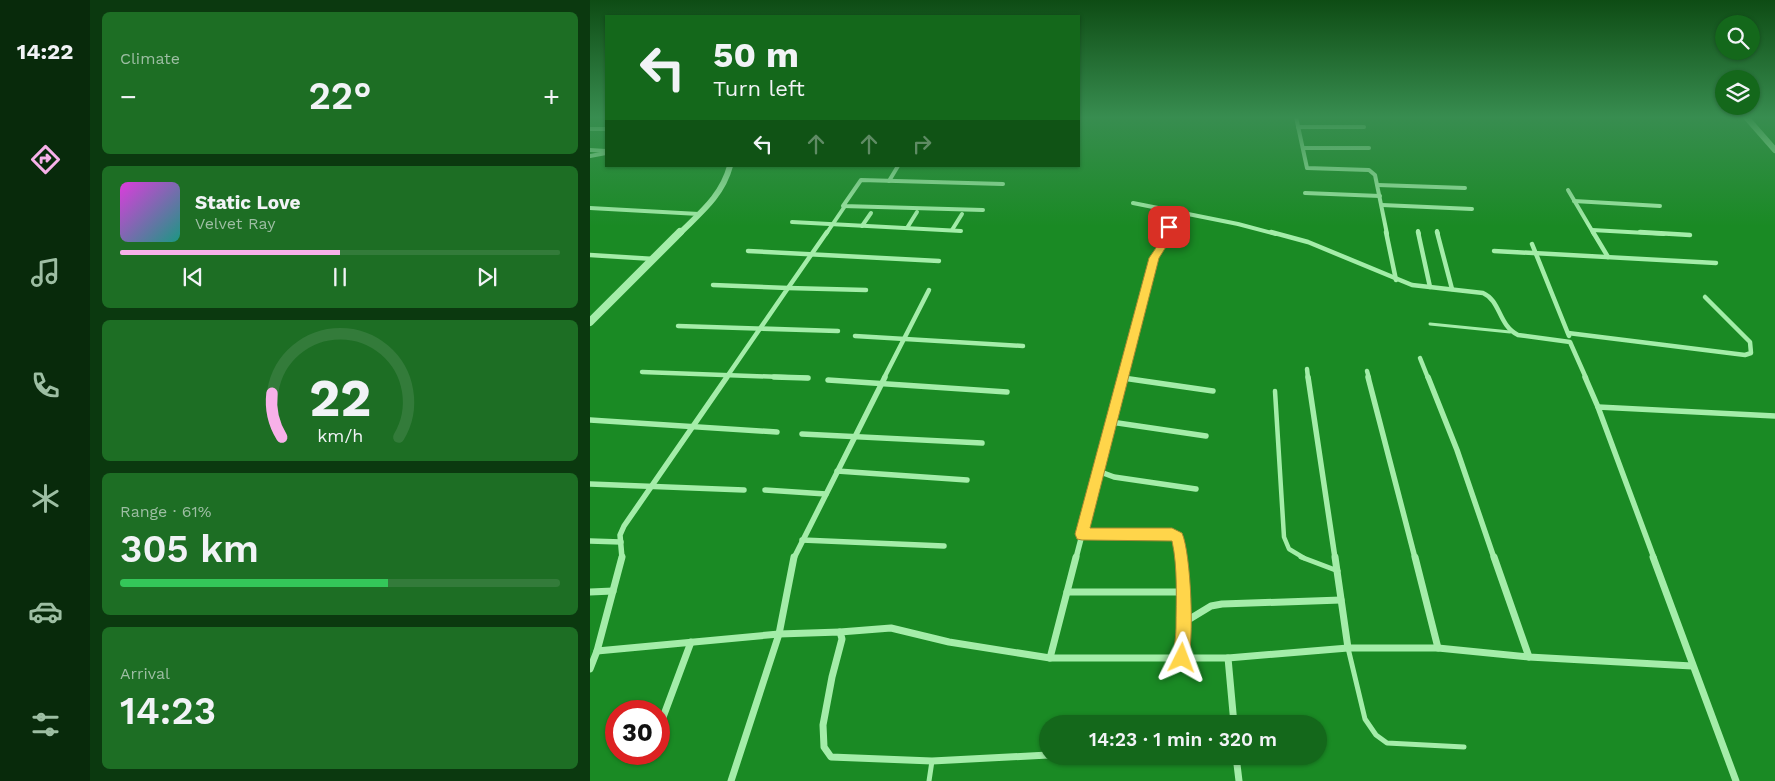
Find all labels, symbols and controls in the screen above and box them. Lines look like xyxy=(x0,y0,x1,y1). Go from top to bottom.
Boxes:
map controls xyxy=(1715,15,1760,115)
button: search xyxy=(1715,15,1760,60)
text: 50 m xyxy=(713,34,799,76)
icon: left xyxy=(630,35,695,100)
text: 14:22 xyxy=(17,39,73,64)
text: Climate xyxy=(120,49,180,68)
button: layers xyxy=(1715,70,1760,115)
text: 22° xyxy=(308,74,372,118)
text: Turn left xyxy=(713,76,805,101)
text: − xyxy=(120,80,137,113)
text: + xyxy=(543,80,560,113)
icon: left xyxy=(749,130,777,158)
icon: ahead xyxy=(802,130,830,158)
icon: ahead xyxy=(855,130,883,158)
icon: right xyxy=(908,130,936,158)
icon: directions xyxy=(28,142,63,177)
text: Static Love xyxy=(195,191,300,214)
pin xyxy=(1148,206,1190,248)
icon: arrive xyxy=(1155,213,1183,241)
text: Velvet Ray xyxy=(195,214,275,233)
icon: music xyxy=(28,255,63,290)
icon: previous xyxy=(179,263,207,291)
icon: pause xyxy=(326,263,354,291)
icon: next xyxy=(473,263,501,291)
icon: phone xyxy=(28,368,63,403)
text: 22 xyxy=(309,368,371,429)
text: km/h xyxy=(317,425,363,446)
icon: climate xyxy=(28,481,63,516)
text: Range · 61% xyxy=(120,502,212,521)
text: 305 km xyxy=(120,527,259,571)
icon: car xyxy=(28,594,63,629)
position arrow xyxy=(1155,631,1207,683)
text: Arrival xyxy=(120,664,170,683)
text: 14:23 xyxy=(120,689,216,733)
speed limit sign: 30 xyxy=(605,700,670,765)
icon: filters xyxy=(28,707,63,742)
text: 14:23 · 1 min · 320 m xyxy=(1089,728,1277,751)

